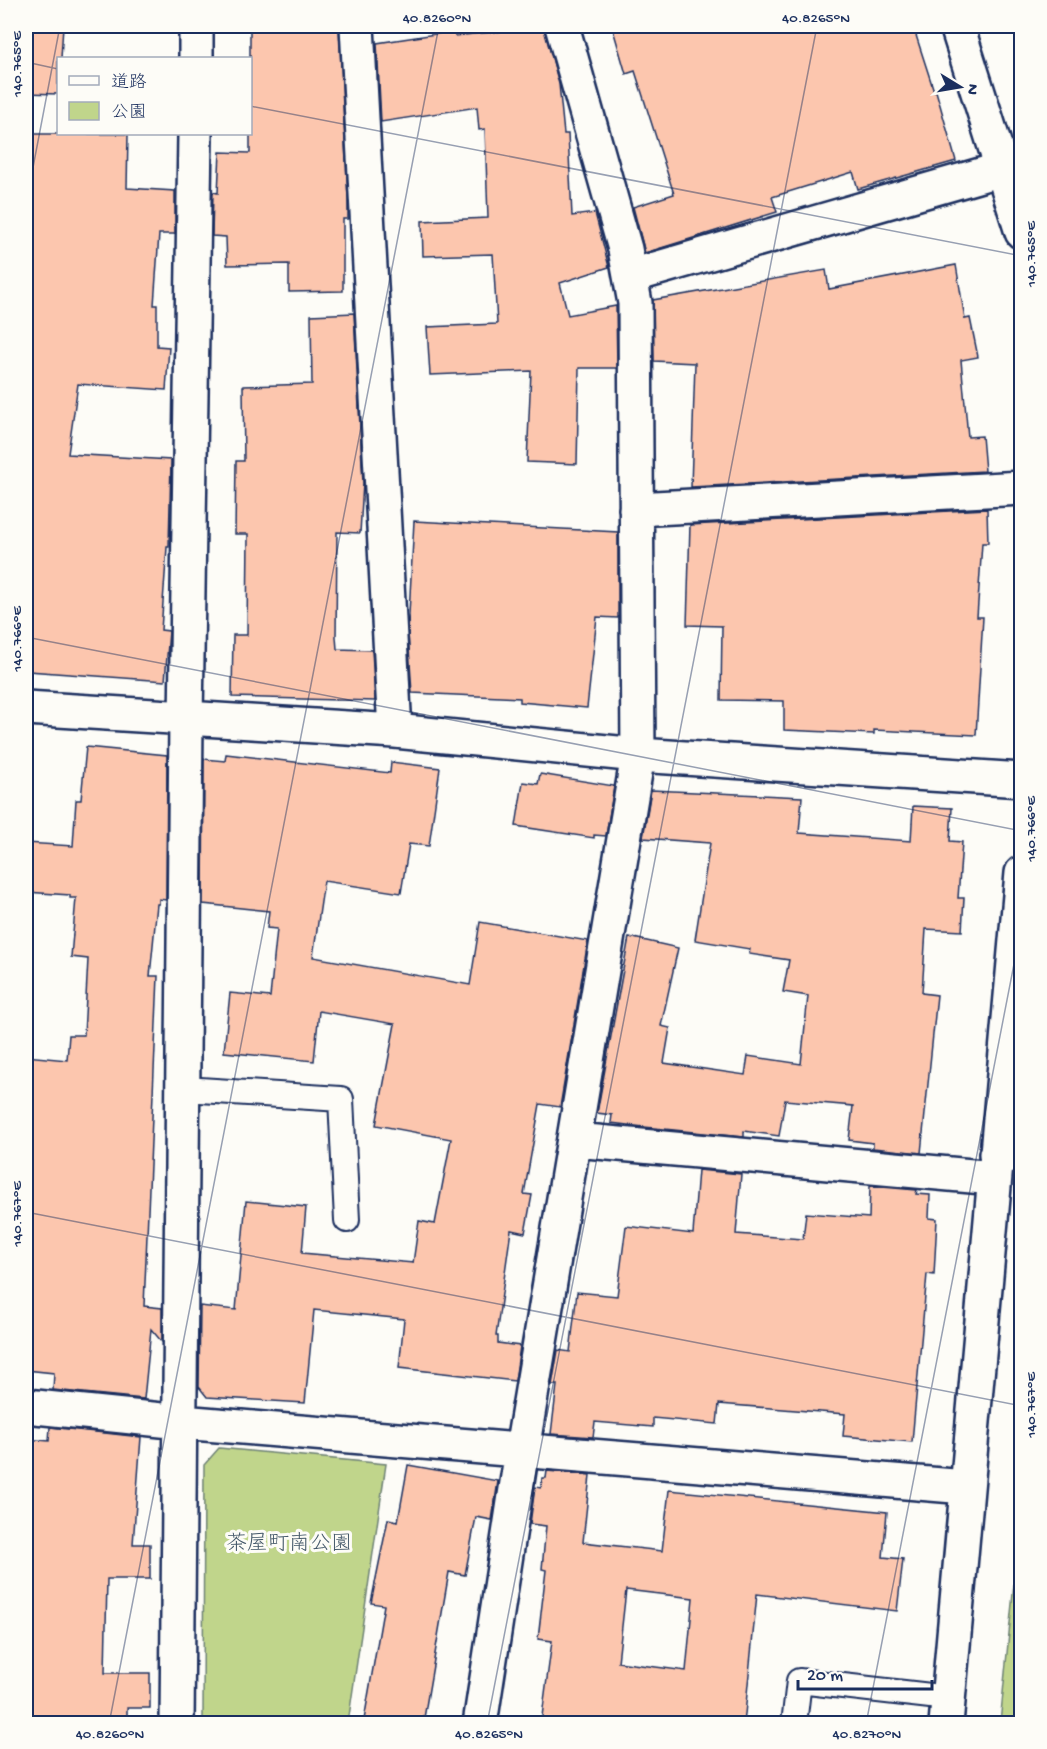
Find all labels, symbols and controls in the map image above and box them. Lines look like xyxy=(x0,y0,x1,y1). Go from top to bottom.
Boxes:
text: 40.8260°N xyxy=(403,10,471,28)
text: 40.8265°N xyxy=(782,10,850,28)
text: 140.765°E xyxy=(9,30,27,98)
legend xyxy=(57,57,252,135)
north arrow xyxy=(930,57,990,117)
text: 道路 xyxy=(111,72,147,94)
text: N xyxy=(961,82,982,97)
text: 公園 xyxy=(111,103,147,124)
text: 140.765°E xyxy=(1023,220,1041,288)
text: 140.766°E xyxy=(9,606,27,673)
text: 140.766°E xyxy=(1023,796,1041,863)
text: 140.767°E xyxy=(9,1181,27,1248)
text: 140.767°E xyxy=(1023,1372,1041,1439)
park label: 茶屋町南公園 xyxy=(226,1531,352,1558)
scale bar xyxy=(798,1653,932,1691)
text: 20 m xyxy=(807,1666,843,1687)
text: 40.8260°N xyxy=(76,1726,144,1744)
text: 40.8265°N xyxy=(455,1726,523,1744)
text: 40.8270°N xyxy=(833,1726,902,1744)

